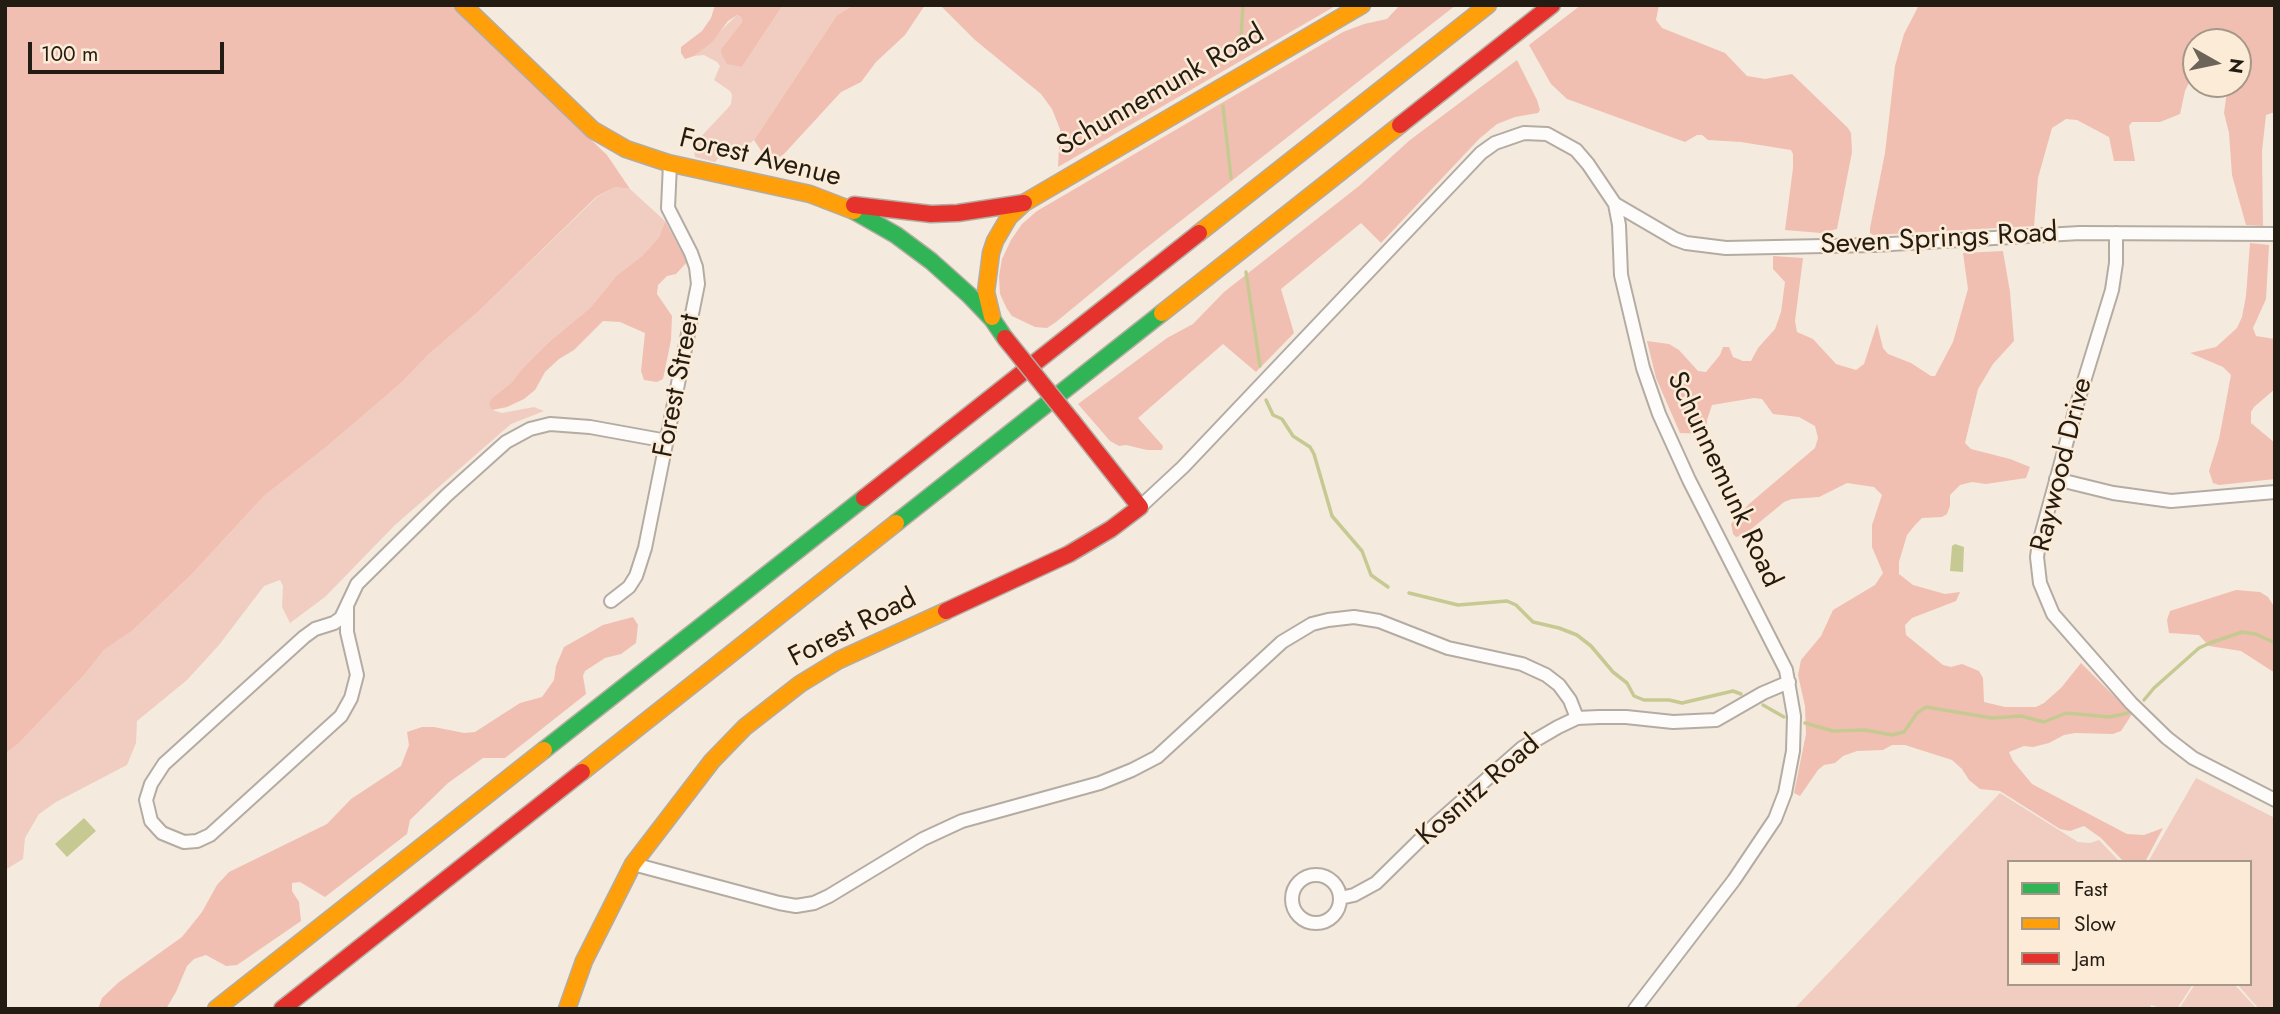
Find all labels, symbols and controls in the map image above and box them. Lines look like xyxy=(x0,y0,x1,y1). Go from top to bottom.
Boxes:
street label: Schunnemunk Road xyxy=(1051,18,1271,164)
scale bar xyxy=(32,28,228,72)
north arrow xyxy=(2182,28,2252,98)
text: 100 m xyxy=(41,39,98,69)
text: N xyxy=(2222,56,2251,76)
street label: Forest Avenue xyxy=(676,123,844,195)
street label: Seven Springs Road xyxy=(1819,217,2059,263)
street label: Forest Street xyxy=(648,311,708,461)
street label: Schunnemunk Road xyxy=(1658,367,1788,593)
street label: Raywood Drive xyxy=(2025,375,2101,555)
street label: Forest Road xyxy=(784,583,922,675)
street label: Kosnitz Road xyxy=(1411,728,1547,854)
legend xyxy=(2007,860,2252,986)
text: Fast xyxy=(2074,874,2107,904)
text: Slow xyxy=(2074,909,2116,939)
text: Jam xyxy=(2074,944,2106,974)

